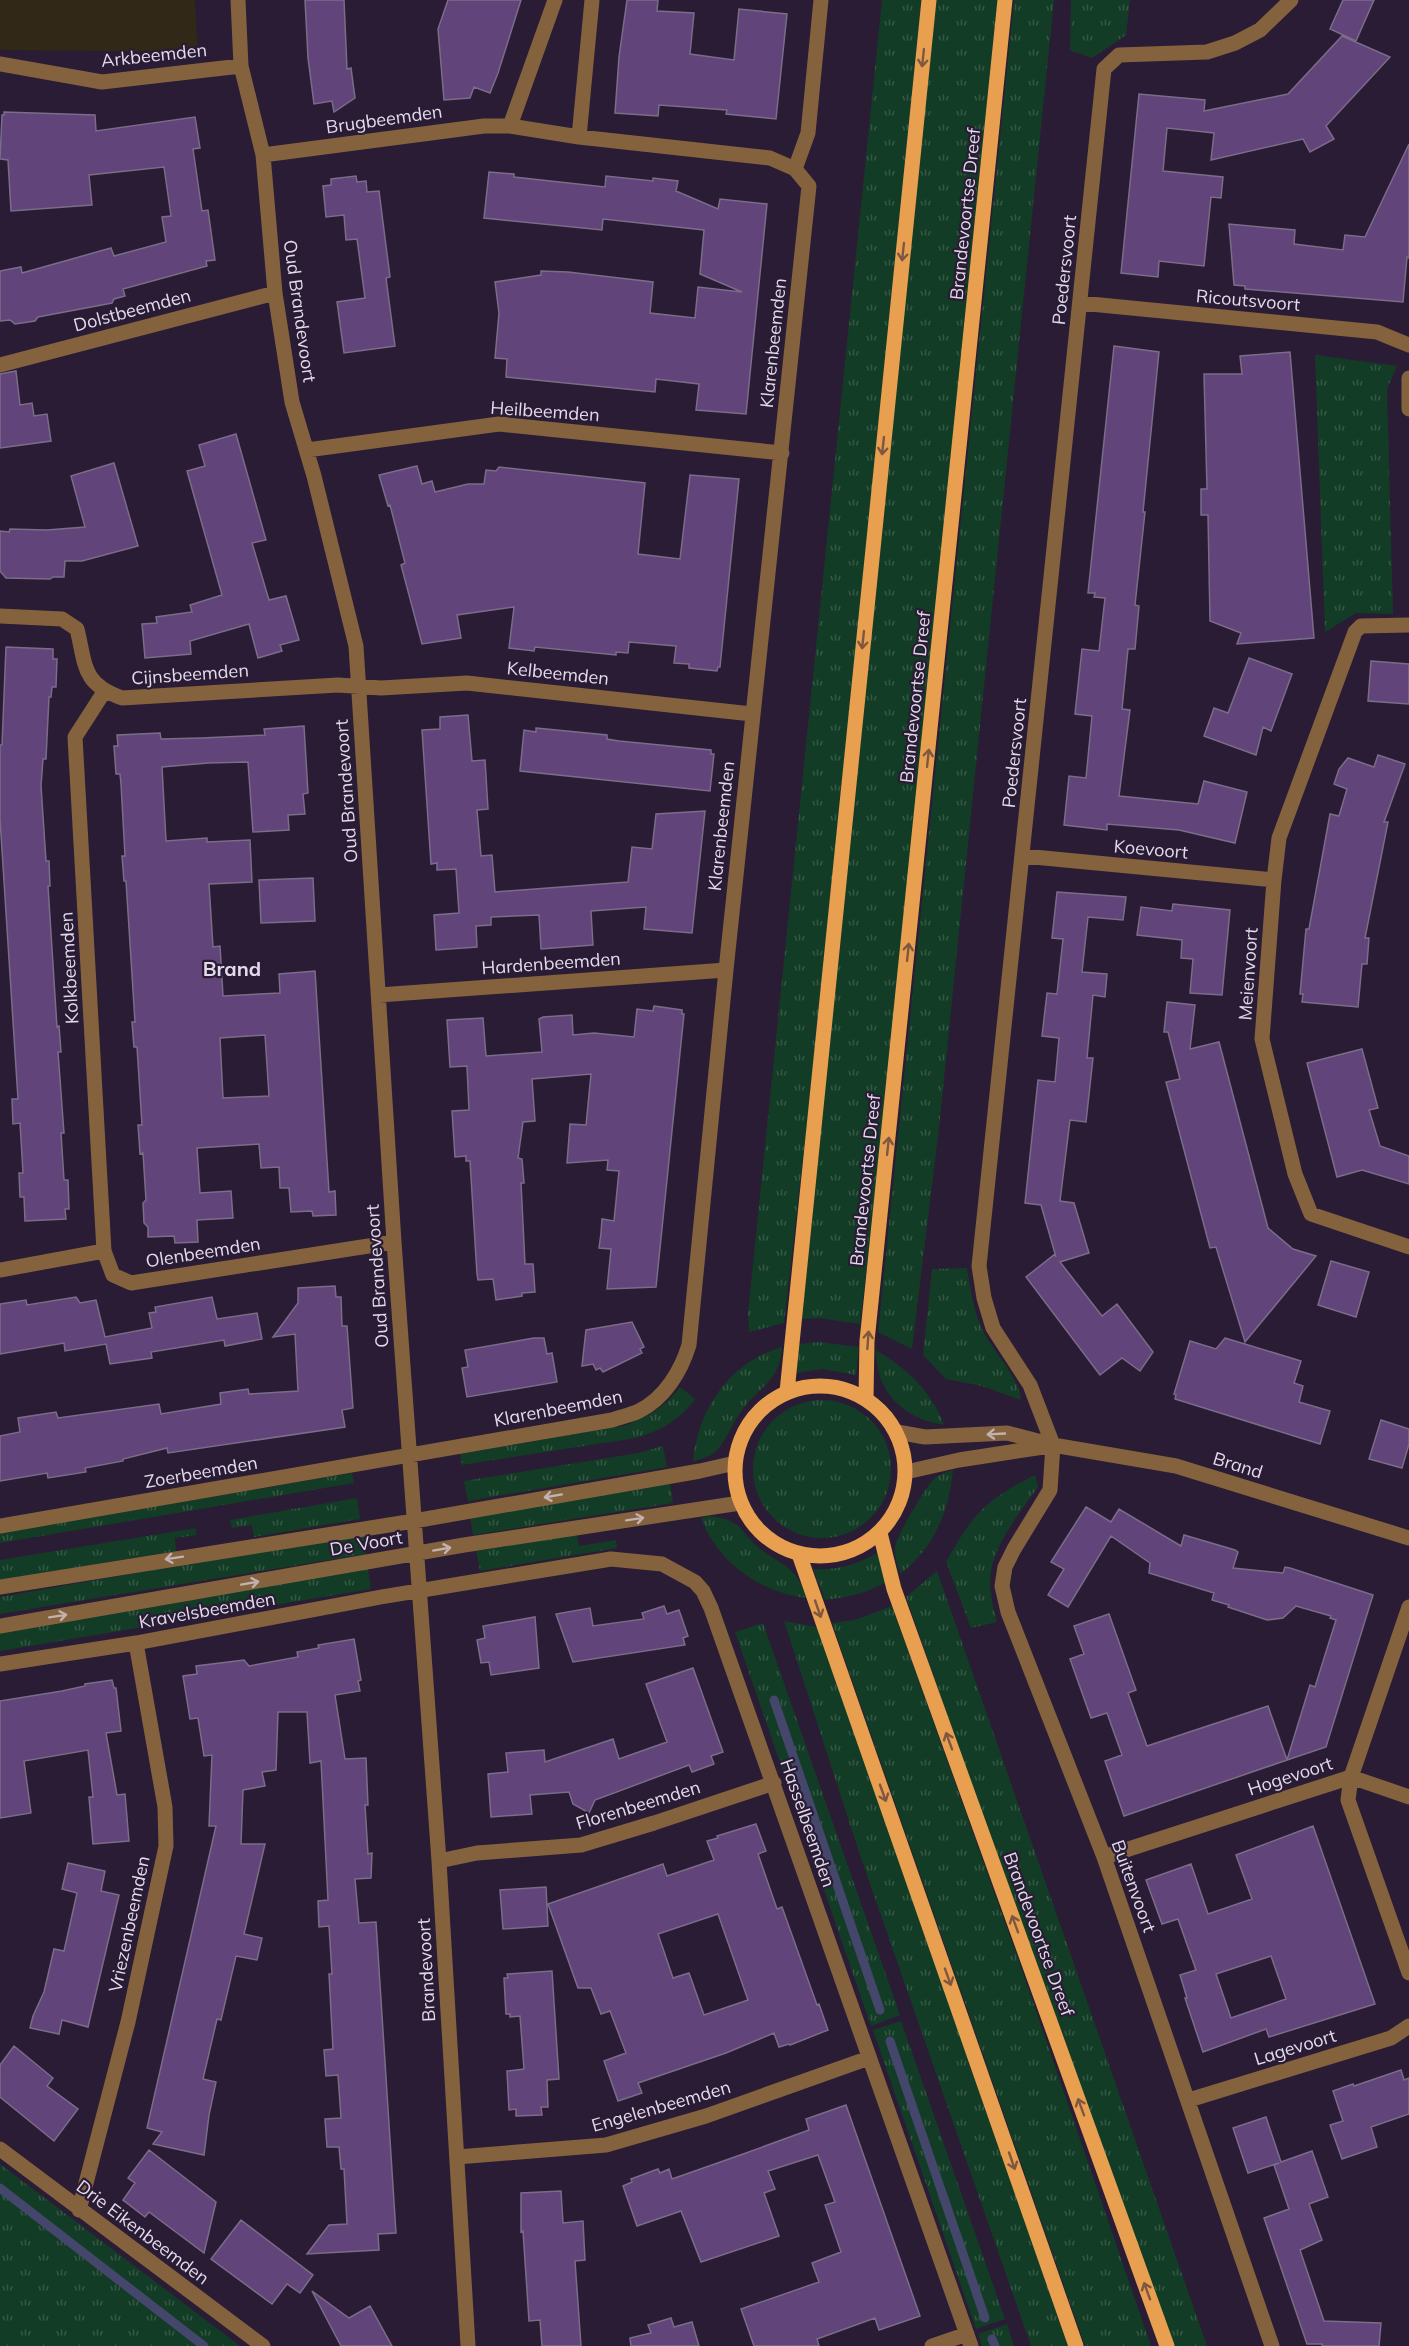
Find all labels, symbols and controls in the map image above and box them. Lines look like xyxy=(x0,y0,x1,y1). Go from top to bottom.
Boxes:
street label: Arkbeemden xyxy=(100,38,208,72)
one-way arrow xyxy=(917,48,928,68)
street label: Brugbeemden xyxy=(324,99,444,139)
street label: Brandevoortse Dreef xyxy=(945,126,986,301)
street label: Poedersvoort xyxy=(1047,214,1081,326)
street label: Oud Brandevoort xyxy=(279,238,321,384)
one-way arrow xyxy=(897,242,908,262)
street label: Klarenbeemden xyxy=(755,277,791,409)
street label: Dolstbeemden xyxy=(71,283,193,337)
street label: Ricoutsvoort xyxy=(1195,284,1301,316)
street label: Heilbeemden xyxy=(490,396,600,426)
one-way arrow xyxy=(877,436,888,456)
street label: Brandevoortse Dreef xyxy=(895,609,936,784)
one-way arrow xyxy=(857,630,868,650)
street label: Kelbeemden xyxy=(506,656,610,690)
street label: Cijnsbeemden xyxy=(130,658,250,690)
street label: Poedersvoort xyxy=(997,697,1031,809)
street label: Oud Brandevoort xyxy=(330,719,362,863)
one-way arrow xyxy=(923,748,934,768)
street label: Klarenbeemden xyxy=(703,760,739,892)
street label: Koevoort xyxy=(1113,834,1189,864)
street label: Kolkbeemden xyxy=(55,911,83,1025)
street label: Meienvoort xyxy=(1233,927,1263,1021)
one-way arrow xyxy=(903,942,914,962)
street label: Hardenbeemden xyxy=(481,947,621,979)
district label: Brand xyxy=(203,956,261,981)
street label: Brandevoortse Dreef xyxy=(845,1092,886,1267)
one-way arrow xyxy=(883,1136,894,1156)
street label: Oud Brandevoort xyxy=(361,1204,393,1348)
street label: Olenbeemden xyxy=(144,1232,262,1272)
one-way arrow xyxy=(863,1330,874,1350)
street label: Klarenbeemden xyxy=(492,1384,624,1432)
one-way arrow xyxy=(986,1429,1006,1440)
street label: Brand xyxy=(1210,1447,1266,1483)
street label: Zoerbeemden xyxy=(143,1451,259,1493)
one-way arrow xyxy=(544,1491,564,1502)
one-way arrow xyxy=(624,1513,644,1524)
street label: De Voort xyxy=(328,1525,404,1561)
one-way arrow xyxy=(432,1543,451,1554)
one-way arrow xyxy=(165,1553,185,1564)
one-way arrow xyxy=(240,1577,259,1588)
street label: Kravelsbeemden xyxy=(137,1587,277,1633)
one-way arrow xyxy=(813,1600,824,1618)
one-way arrow xyxy=(47,1610,67,1621)
one-way arrow xyxy=(943,1732,954,1750)
street label: Hogevoort xyxy=(1245,1751,1335,1801)
street label: Hasselbeemden xyxy=(775,1756,841,1890)
street label: Florenbeemden xyxy=(573,1775,703,1835)
one-way arrow xyxy=(878,1783,889,1802)
street label: Buitenvoort xyxy=(1107,1837,1161,1935)
street label: Brandevoortse Dreef xyxy=(999,1849,1080,2020)
street label: Vriezenbeemden xyxy=(103,1854,155,1994)
one-way arrow xyxy=(1009,1915,1020,1934)
street label: Brandevoort xyxy=(412,1918,440,2022)
one-way arrow xyxy=(944,1967,955,1986)
street label: Lagevoort xyxy=(1251,2024,1339,2070)
street label: Engelenbeemden xyxy=(589,2075,733,2137)
one-way arrow xyxy=(1075,2099,1086,2117)
one-way arrow xyxy=(1008,2151,1019,2170)
street label: Drie Eikenbeemden xyxy=(72,2175,214,2289)
one-way arrow xyxy=(1141,2282,1152,2301)

